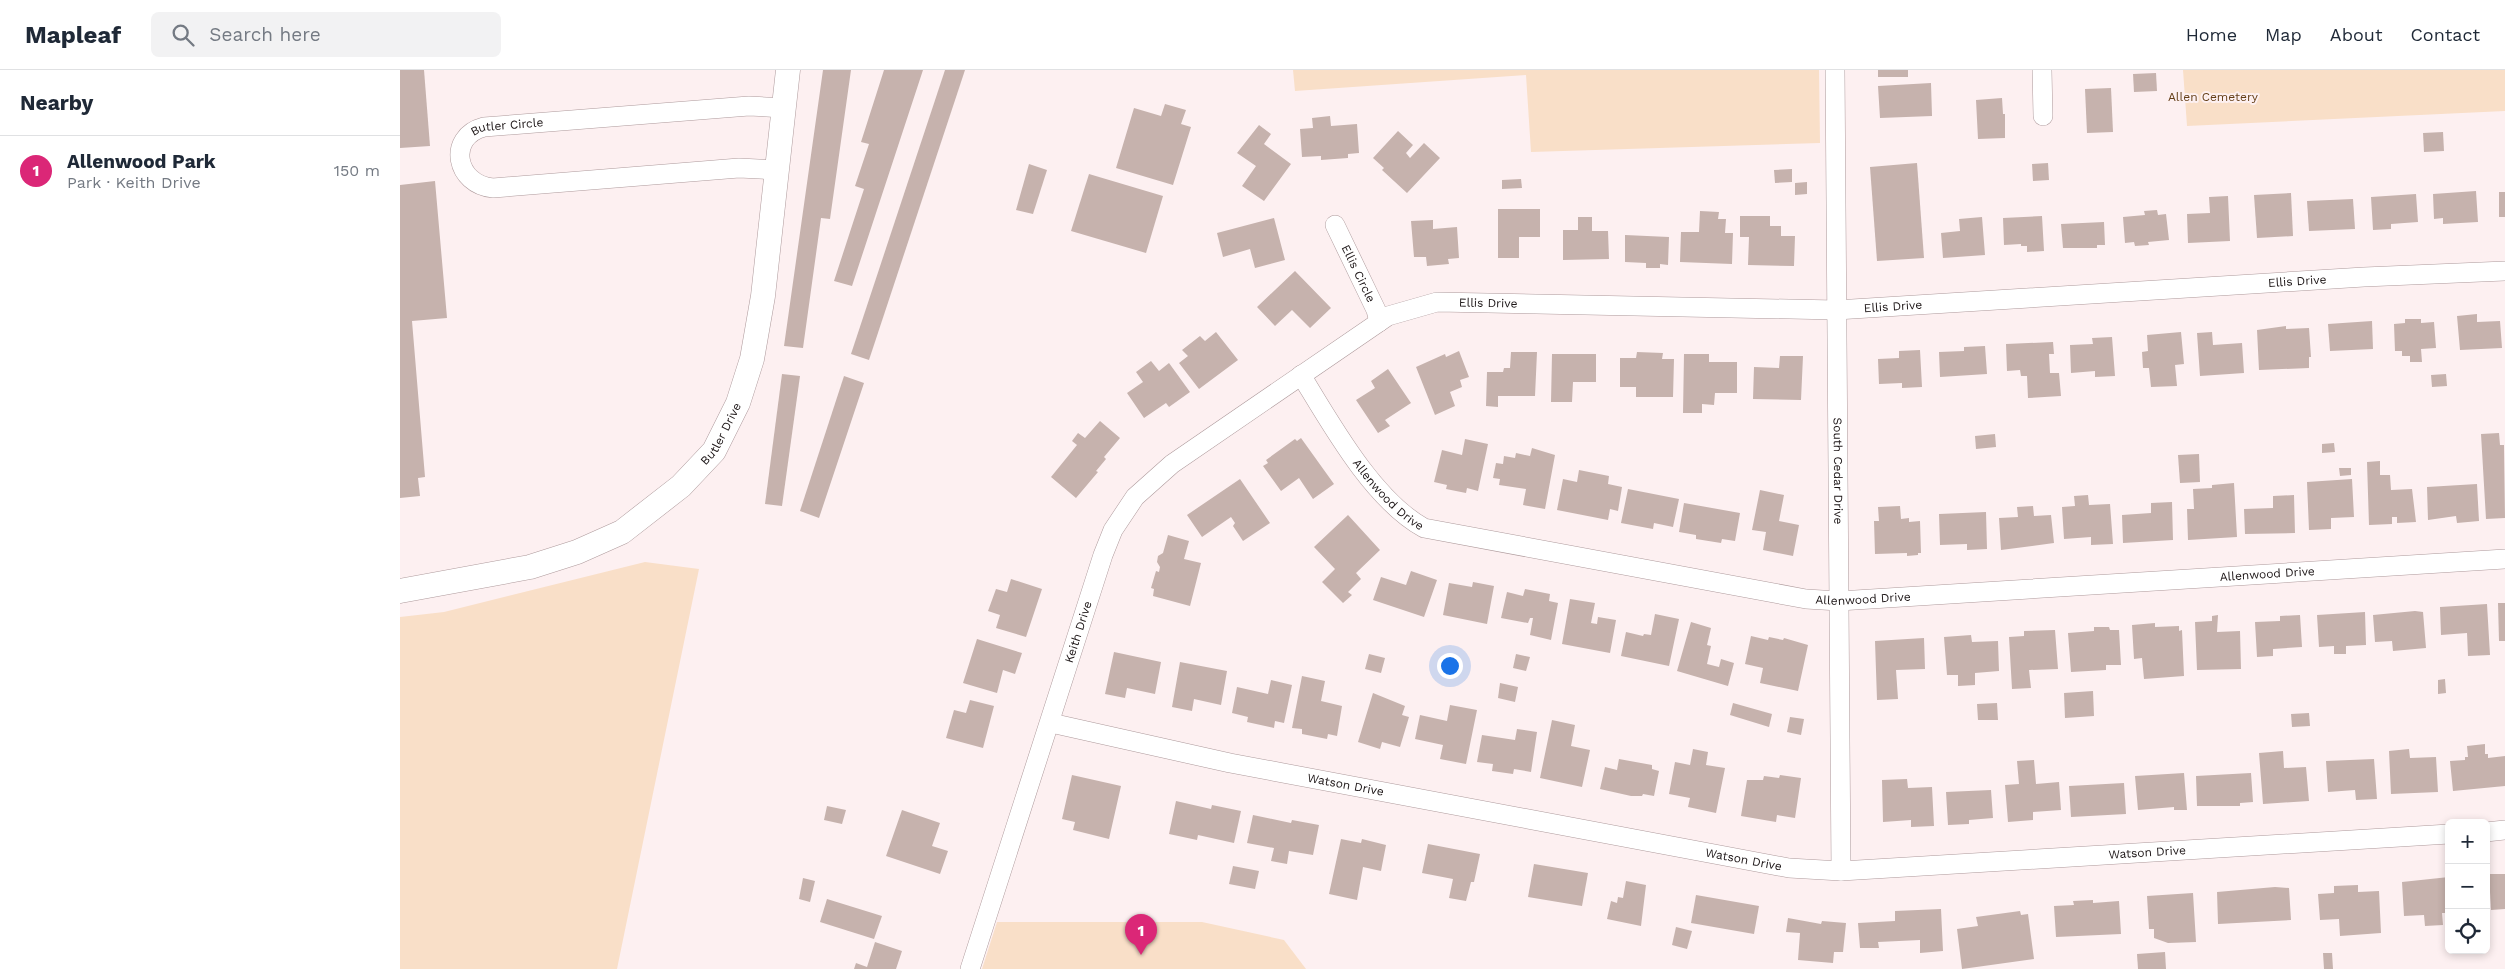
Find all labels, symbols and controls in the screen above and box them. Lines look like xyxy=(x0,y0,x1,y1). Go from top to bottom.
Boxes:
search box xyxy=(151,12,501,57)
text: Mapleaf xyxy=(25,21,121,49)
icon: search xyxy=(169,21,197,49)
text: Search here xyxy=(209,23,321,46)
text: Home xyxy=(2186,24,2237,45)
text: Map xyxy=(2265,24,2302,45)
text: About xyxy=(2330,24,2382,45)
text: Contact xyxy=(2410,24,2480,45)
text: Nearby xyxy=(20,90,93,115)
park label: Allen Cemetery xyxy=(2168,90,2259,104)
street label: Butler Circle xyxy=(468,115,544,139)
text: Allenwood Park xyxy=(67,150,216,173)
text: 1 xyxy=(33,161,39,180)
text: 150 m xyxy=(334,161,380,180)
text: Park · Keith Drive xyxy=(67,173,201,192)
street label: Ellis Circle xyxy=(1339,243,1378,305)
street label: Ellis Drive xyxy=(2268,272,2327,290)
street label: Ellis Drive xyxy=(1459,295,1518,311)
street label: Ellis Drive xyxy=(1863,298,1923,315)
street label: Butler Drive xyxy=(698,400,744,468)
street label: South Cedar Drive xyxy=(1831,417,1845,525)
street label: Allenwood Drive xyxy=(1350,456,1426,533)
street label: Allenwood Drive xyxy=(2219,564,2315,584)
street label: Allenwood Drive xyxy=(1815,589,1911,608)
street label: Keith Drive xyxy=(1062,599,1095,665)
your location xyxy=(1437,653,1463,679)
street label: Watson Drive xyxy=(1306,771,1385,799)
map controls xyxy=(2445,819,2490,954)
button: + xyxy=(2445,819,2490,864)
street label: Watson Drive xyxy=(2108,843,2186,862)
street label: Watson Drive xyxy=(1704,845,1783,874)
button: − xyxy=(2445,864,2490,909)
button: locate xyxy=(2445,909,2490,954)
pin: 1 xyxy=(1125,914,1157,955)

